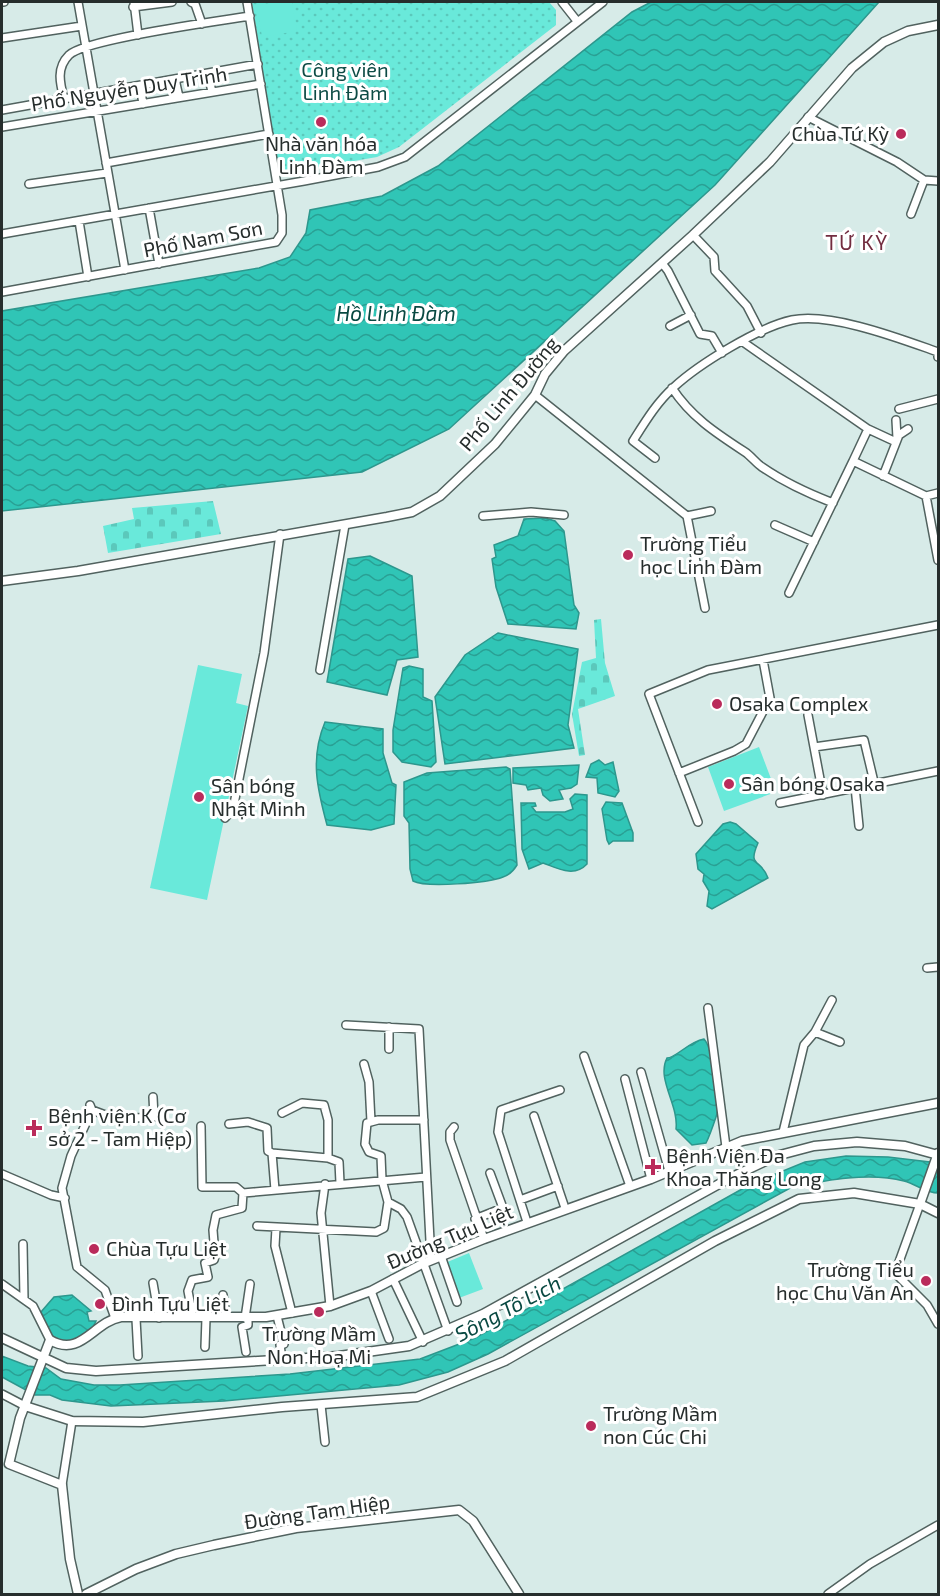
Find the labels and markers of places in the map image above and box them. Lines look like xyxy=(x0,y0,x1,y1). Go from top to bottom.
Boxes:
marker: Nhà văn hóa Linh Đàm xyxy=(314,115,328,129)
place label: Chùa Tứ Kỳ xyxy=(792,121,889,145)
marker: Chùa Tứ Kỳ xyxy=(894,127,908,141)
place label: Nhà văn hóa Linh Đàm xyxy=(265,131,377,178)
place label: Trường Tiểu học Linh Đàm xyxy=(640,531,762,578)
marker: Trường Tiểu học Linh Đàm xyxy=(621,548,635,562)
place label: Osaka Complex xyxy=(729,691,869,715)
marker: Osaka Complex xyxy=(710,697,724,711)
place label: Sân bóng Osaka xyxy=(741,771,885,795)
place label: Sân bóng Nhật Minh xyxy=(211,773,306,820)
marker: Sân bóng Osaka xyxy=(722,777,736,791)
marker: Sân bóng Nhật Minh xyxy=(192,790,206,804)
place label: Bệnh viện K (Cơ sở 2 - Tam Hiệp) xyxy=(48,1103,192,1150)
marker: Bệnh viện K (Cơ sở 2 - Tam Hiệp) xyxy=(25,1119,43,1137)
place label: Bệnh Viện Đa Khoa Thăng Long xyxy=(666,1143,822,1190)
marker: Bệnh Viện Đa Khoa Thăng Long xyxy=(644,1158,662,1176)
place label: Chùa Tựu Liệt xyxy=(106,1236,227,1260)
marker: Chùa Tựu Liệt xyxy=(87,1242,101,1256)
place label: Trường Tiểu học Chu Văn An xyxy=(776,1257,914,1304)
marker: Trường Tiểu học Chu Văn An xyxy=(919,1274,933,1288)
place label: Đình Tựu Liệt xyxy=(112,1291,229,1315)
marker: Đình Tựu Liệt xyxy=(93,1297,107,1311)
marker: Trường Mầm Non Hoạ Mi xyxy=(312,1305,326,1319)
place label: Trường Mầm Non Hoạ Mi xyxy=(262,1321,376,1368)
place label: Trường Mầm non Cúc Chi xyxy=(603,1401,718,1448)
marker: Trường Mầm non Cúc Chi xyxy=(584,1419,598,1433)

